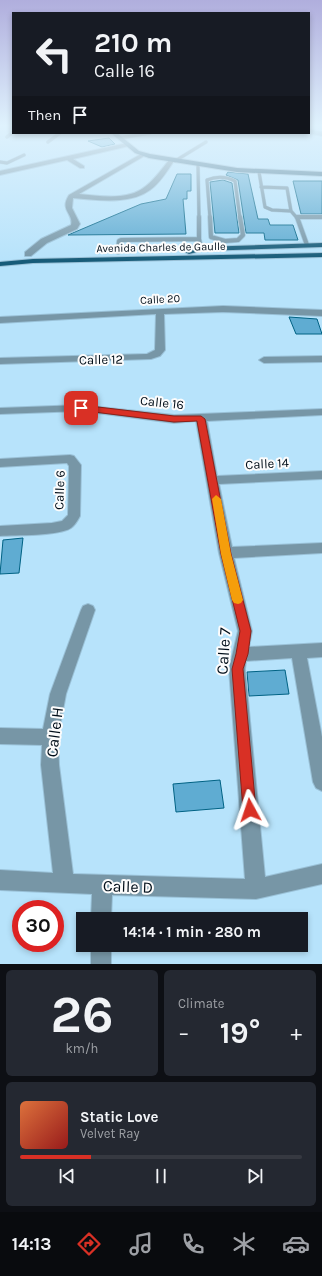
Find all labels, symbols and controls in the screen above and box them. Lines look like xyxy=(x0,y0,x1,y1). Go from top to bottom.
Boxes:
text: 210 m xyxy=(94,26,172,59)
icon: left xyxy=(28,28,80,80)
text: Calle 16 xyxy=(94,60,155,82)
icon: arrive xyxy=(69,104,91,126)
text: Then xyxy=(28,106,61,124)
street label: Avenida Charles de Gaulle xyxy=(96,240,226,255)
street label: Calle 20 xyxy=(140,292,180,307)
street label: Calle 12 xyxy=(79,352,123,367)
pin xyxy=(64,391,98,425)
street label: Calle 16 xyxy=(139,393,185,412)
icon: arrive xyxy=(70,397,92,419)
street label: Calle 14 xyxy=(245,455,289,472)
street label: Calle 6 xyxy=(51,470,68,510)
street label: Calle 7 xyxy=(212,626,235,675)
street label: Calle H xyxy=(42,706,67,758)
position arrow xyxy=(229,789,271,831)
street label: Calle D xyxy=(103,876,153,897)
speed limit sign: 30 xyxy=(12,900,64,952)
text: 14:14 · 1 min · 280 m xyxy=(123,923,261,941)
text: 26 xyxy=(50,984,114,1045)
text: Climate xyxy=(178,996,224,1011)
text: 19° xyxy=(220,1015,260,1051)
text: − xyxy=(178,1020,190,1046)
text: + xyxy=(290,1020,302,1046)
text: km/h xyxy=(66,1041,98,1056)
text: Static Love xyxy=(80,1108,158,1126)
text: Velvet Ray xyxy=(80,1126,140,1141)
icon: previous xyxy=(56,1165,78,1187)
icon: pause xyxy=(150,1165,172,1187)
icon: next xyxy=(244,1165,266,1187)
icon: directions xyxy=(75,1230,103,1258)
icon: music xyxy=(127,1230,155,1258)
icon: phone xyxy=(179,1230,207,1258)
icon: climate xyxy=(230,1230,258,1258)
icon: car xyxy=(282,1230,310,1258)
text: 14:13 xyxy=(12,1233,51,1255)

